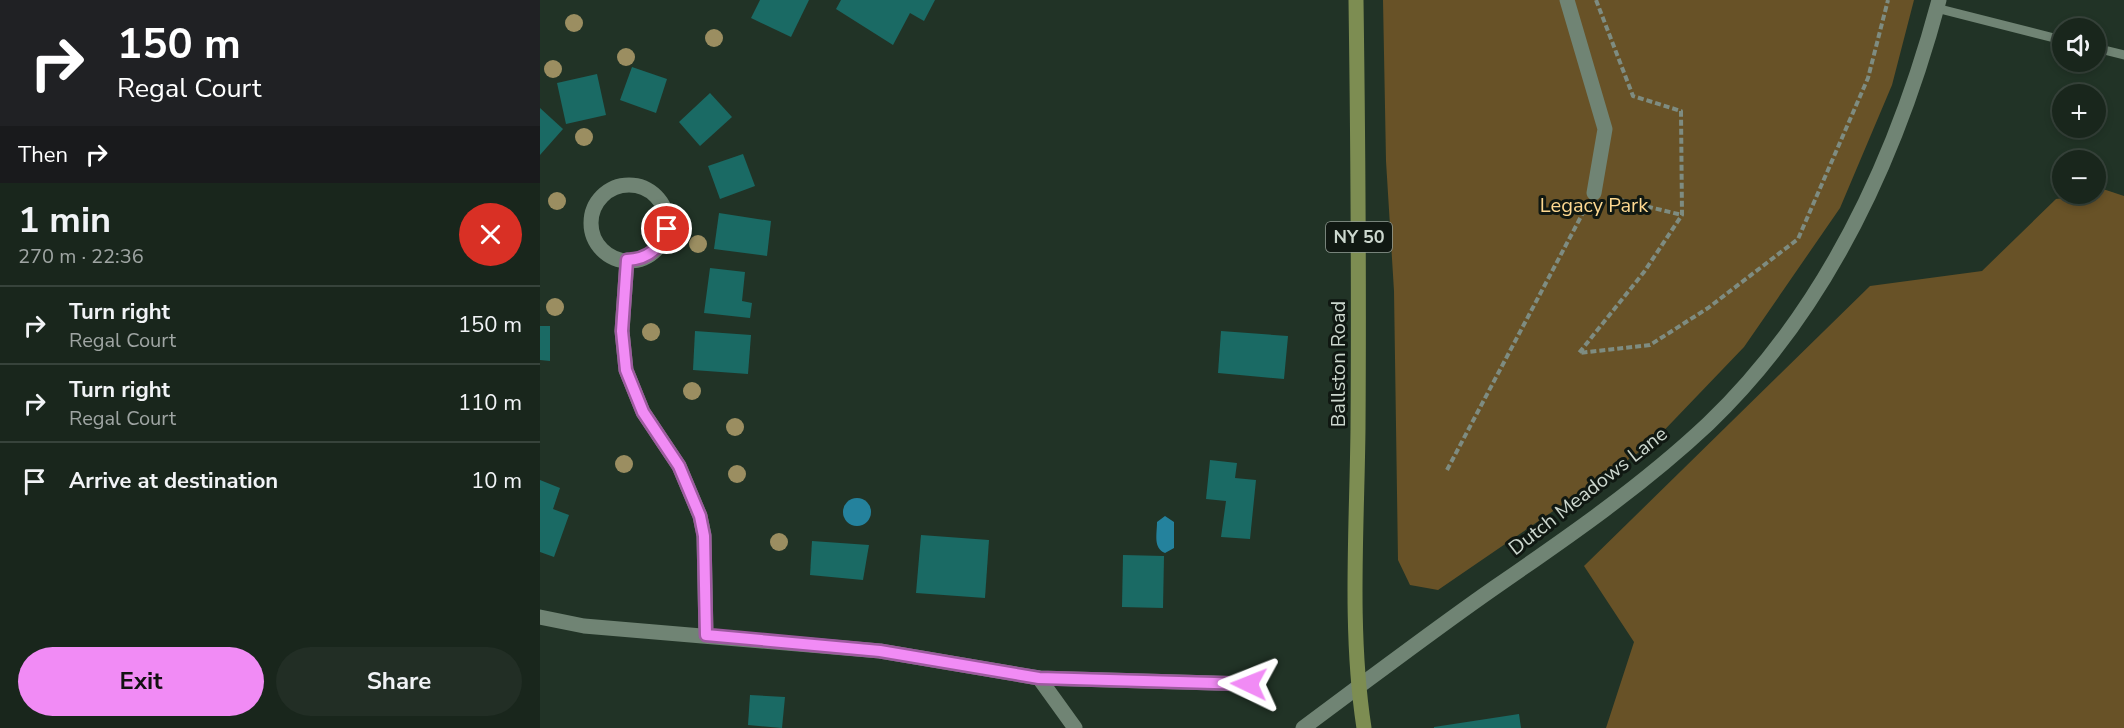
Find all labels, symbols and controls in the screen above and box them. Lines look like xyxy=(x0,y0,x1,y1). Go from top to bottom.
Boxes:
text: 150 m xyxy=(117,16,241,73)
map controls xyxy=(2052,18,2106,204)
button: sound xyxy=(2052,18,2106,72)
icon: right xyxy=(18,24,96,102)
text: Regal Court xyxy=(117,70,261,107)
button: + xyxy=(2052,84,2106,138)
icon: right xyxy=(80,138,113,171)
text: Then xyxy=(18,140,68,170)
button: − xyxy=(2052,150,2106,204)
park label: Legacy Park xyxy=(1540,192,1649,219)
text: 1 min xyxy=(18,196,111,245)
button: close xyxy=(459,203,522,266)
pin xyxy=(641,203,692,254)
icon: arrive xyxy=(650,212,683,245)
road number: NY 50 xyxy=(1326,222,1392,252)
text: 270 m · 22:36 xyxy=(18,243,144,270)
text: Turn right xyxy=(69,297,170,327)
street label: Ballston Road xyxy=(1325,301,1352,427)
icon: right xyxy=(18,309,51,342)
text: 150 m xyxy=(458,310,522,340)
text: Regal Court xyxy=(69,327,176,354)
text: Turn right xyxy=(69,375,170,405)
icon: right xyxy=(18,387,51,420)
text: 110 m xyxy=(458,388,522,418)
text: Regal Court xyxy=(69,405,176,432)
street label: Dutch Meadows Lane xyxy=(1503,420,1673,562)
icon: arrive xyxy=(18,465,51,498)
text: Arrive at destination xyxy=(69,466,278,496)
text: 10 m xyxy=(471,466,522,496)
button: Exit xyxy=(18,647,264,716)
button: Share xyxy=(276,647,522,716)
position arrow xyxy=(1217,652,1281,716)

